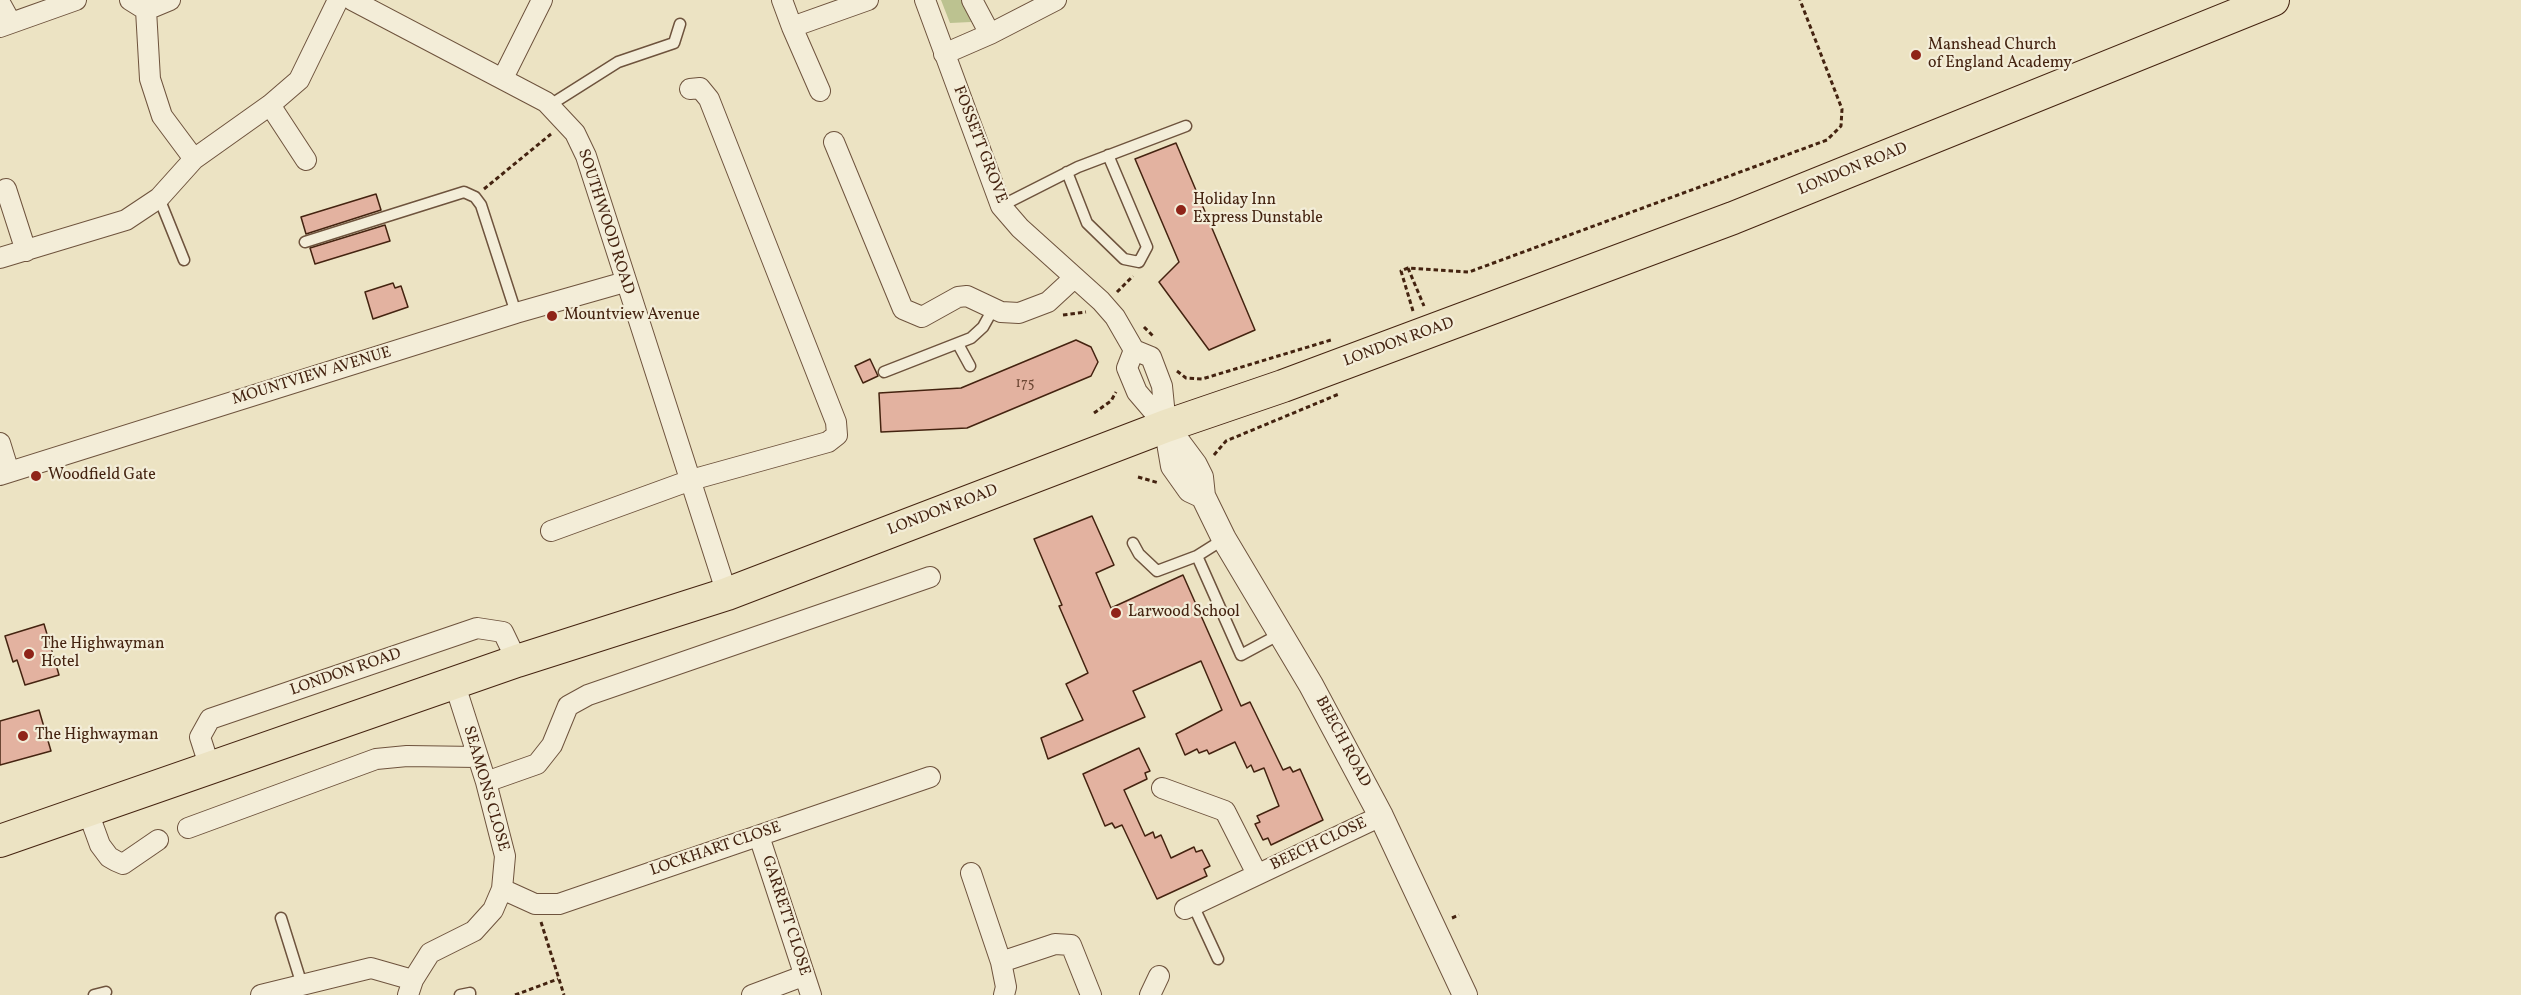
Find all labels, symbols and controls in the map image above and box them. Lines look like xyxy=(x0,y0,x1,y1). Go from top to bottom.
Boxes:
place label: Manshead Church of England Academy xyxy=(1928,36,2072,74)
marker: Manshead Church of England Academy xyxy=(1909,48,1923,62)
street label: FOSSETT GROVE xyxy=(948,84,1010,206)
street label: LONDON ROAD xyxy=(1796,139,1910,201)
street label: SOUTHWOOD ROAD xyxy=(572,147,638,297)
place label: Holiday Inn Express Dunstable xyxy=(1193,191,1323,229)
marker: Holiday Inn Express Dunstable xyxy=(1174,203,1188,217)
place label: Mountview Avenue xyxy=(564,306,700,326)
marker: Mountview Avenue xyxy=(545,309,559,323)
street label: LONDON ROAD xyxy=(1341,314,1457,372)
street label: MOUNTVIEW AVENUE xyxy=(230,344,394,410)
house number: 175 xyxy=(1016,376,1034,392)
place label: Woodfield Gate xyxy=(48,466,156,486)
marker: Woodfield Gate xyxy=(29,469,43,483)
street label: LONDON ROAD xyxy=(885,481,1001,541)
place label: Larwood School xyxy=(1128,603,1240,623)
marker: Larwood School xyxy=(1109,606,1123,620)
place label: The Highwayman Hotel xyxy=(41,635,165,673)
street label: LONDON ROAD xyxy=(288,645,404,701)
marker: The Highwayman Hotel xyxy=(22,647,36,661)
street label: BEECH ROAD xyxy=(1310,693,1374,791)
street label: SEAMONS CLOSE xyxy=(458,724,512,854)
place label: The Highwayman xyxy=(35,726,159,746)
marker: The Highwayman xyxy=(16,729,30,743)
street label: BEECH CLOSE xyxy=(1268,814,1370,876)
street label: LOCKHART CLOSE xyxy=(648,819,784,881)
street label: GARRETT CLOSE xyxy=(757,854,813,978)

